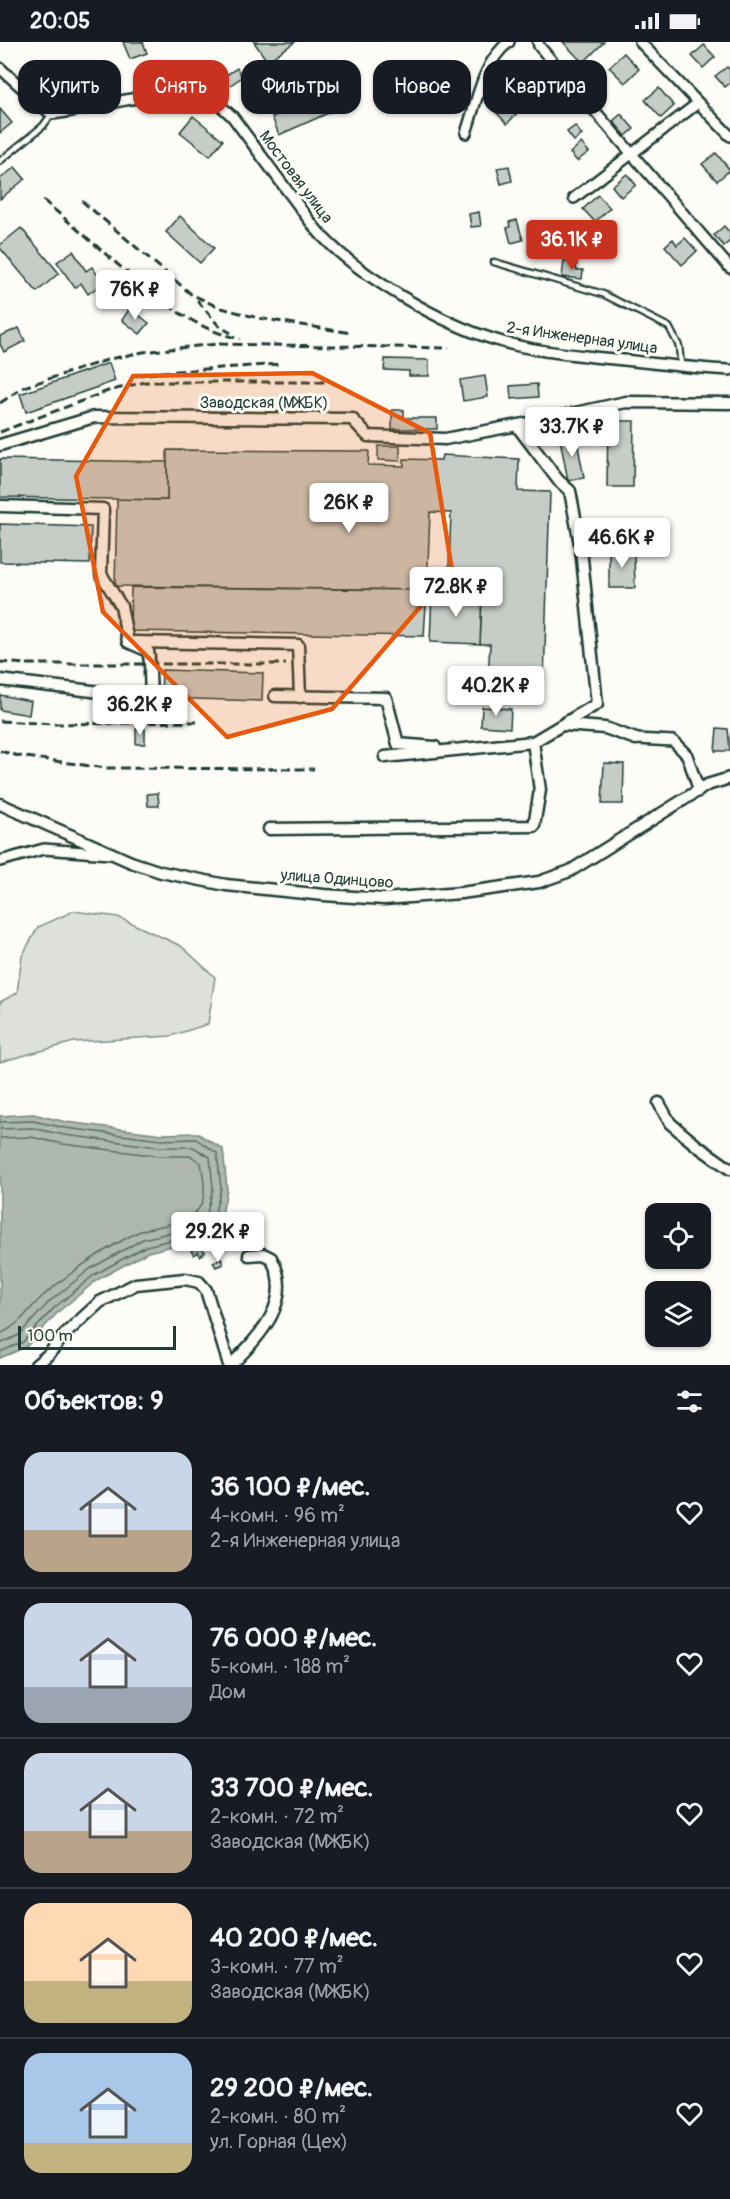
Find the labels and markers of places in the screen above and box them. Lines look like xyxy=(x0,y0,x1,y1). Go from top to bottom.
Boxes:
pin: 36.1K ₽ xyxy=(517,220,627,271)
pin: 76K ₽ xyxy=(93,270,177,321)
pin: 33.7K ₽ xyxy=(517,407,627,458)
pin: 26K ₽ xyxy=(307,483,391,534)
pin: 46.6K ₽ xyxy=(567,518,677,569)
pin: 72.8K ₽ xyxy=(401,567,511,618)
pin: 40.2K ₽ xyxy=(441,666,551,717)
pin: 36.2K ₽ xyxy=(85,685,195,736)
pin: 29.2K ₽ xyxy=(163,1212,273,1263)

